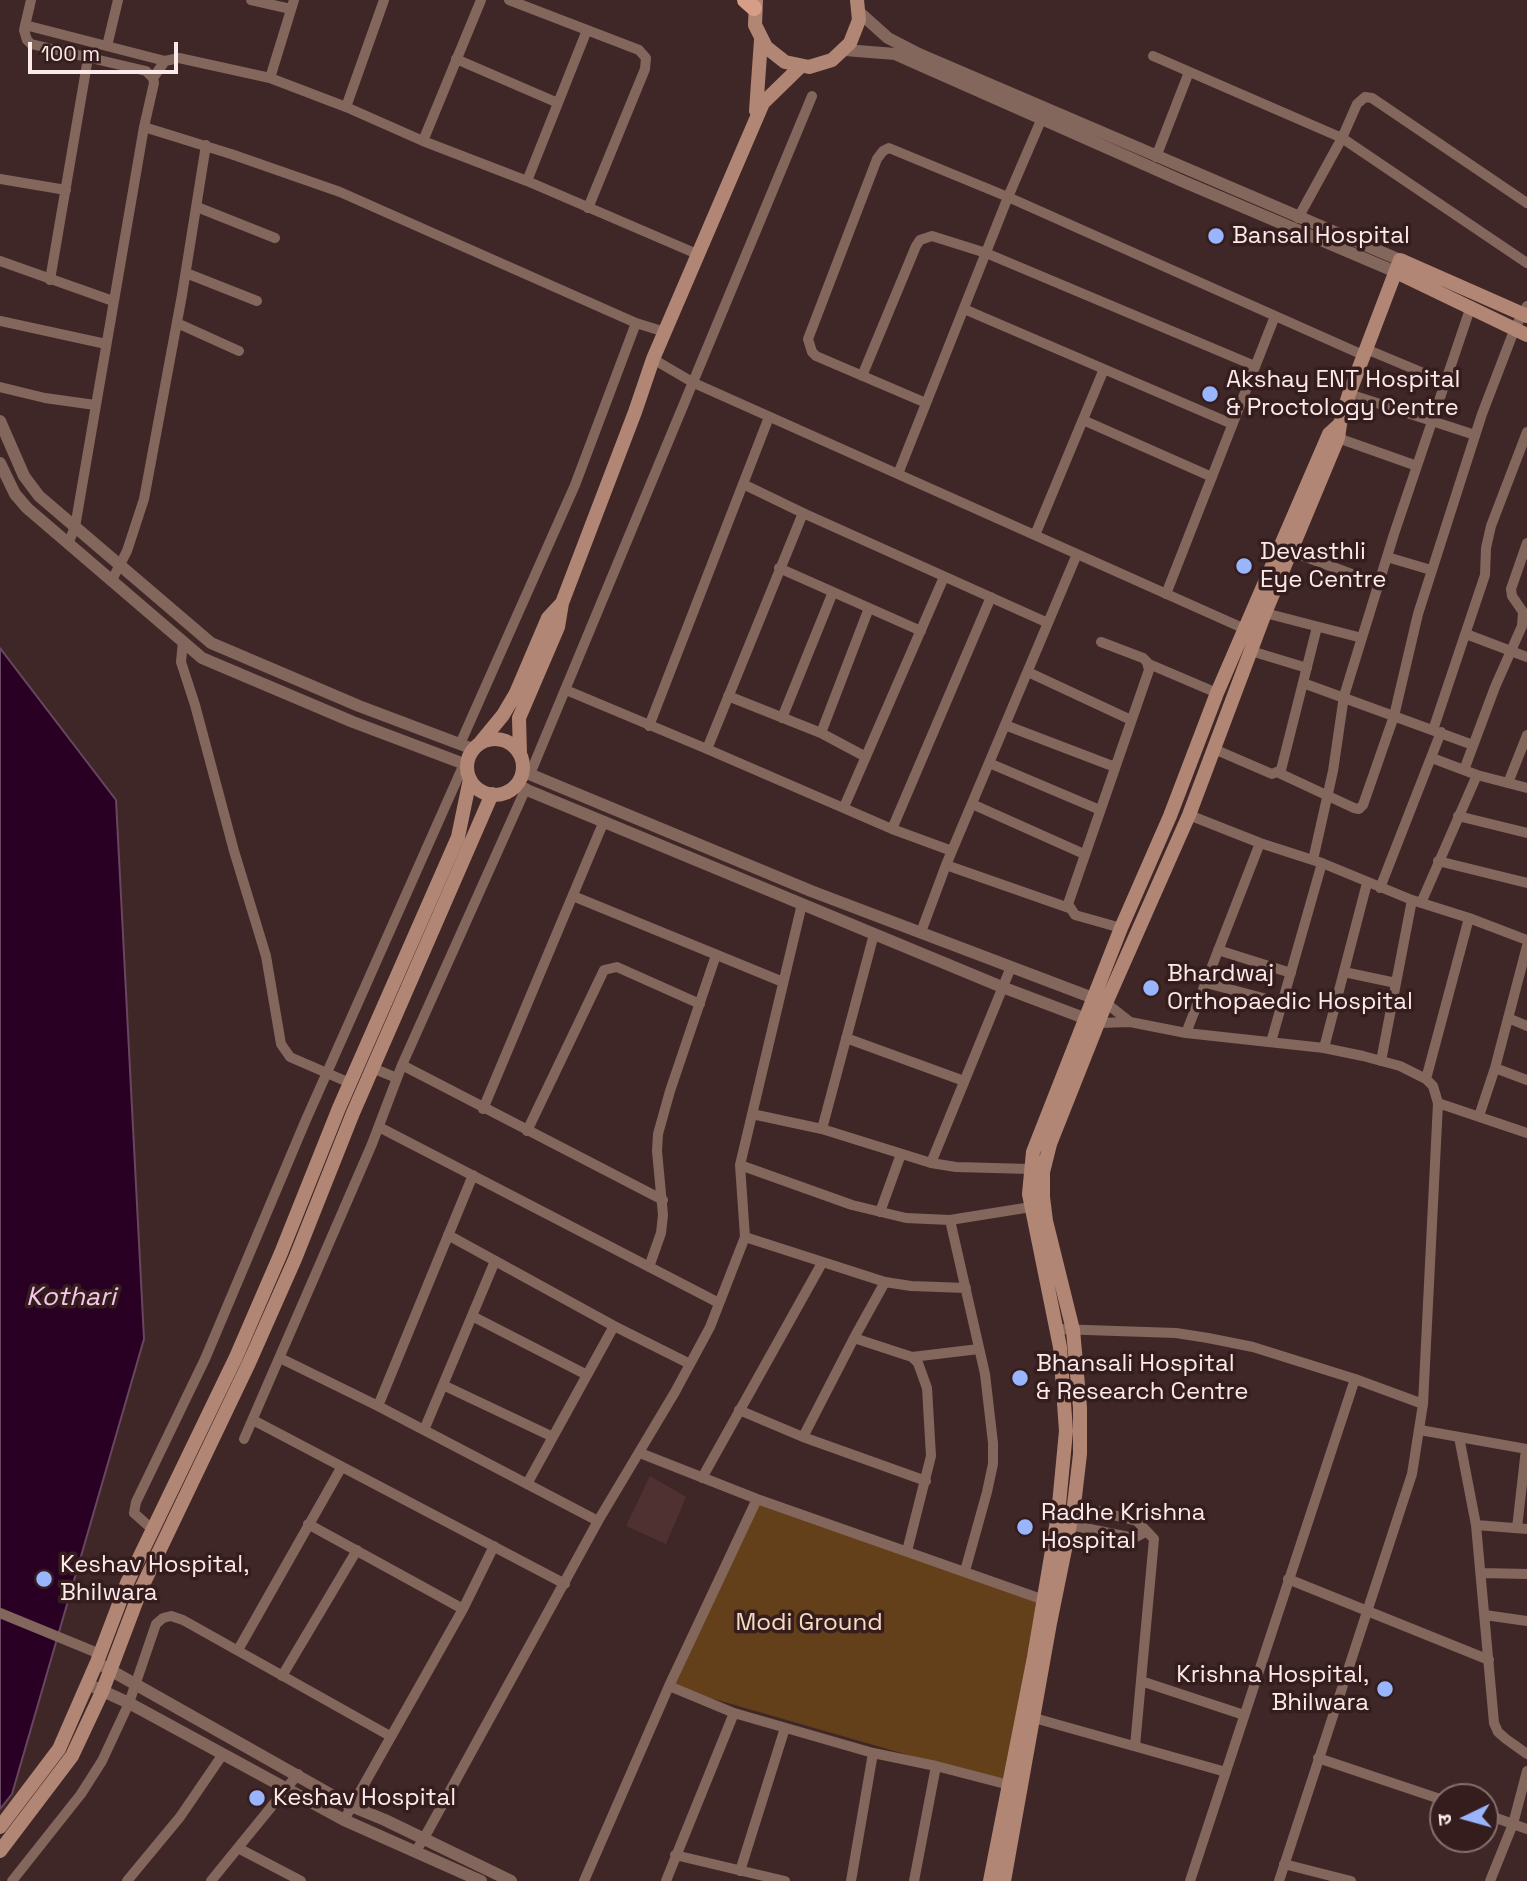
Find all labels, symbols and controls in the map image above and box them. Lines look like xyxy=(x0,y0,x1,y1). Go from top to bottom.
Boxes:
scale bar xyxy=(32,28,182,72)
text: 100 m xyxy=(41,40,100,67)
place label: Bansal Hospital xyxy=(1232,222,1410,250)
marker: Bansal Hospital xyxy=(1206,226,1226,246)
place label: Akshay ENT Hospital & Proctology Centre xyxy=(1226,366,1460,422)
marker: Akshay ENT Hospital & Proctology Centre xyxy=(1200,384,1220,404)
place label: Devasthli Eye Centre xyxy=(1260,538,1386,594)
marker: Devasthli Eye Centre xyxy=(1234,556,1254,576)
place label: Bhardwaj Orthopaedic Hospital xyxy=(1167,960,1413,1016)
marker: Bhardwaj Orthopaedic Hospital xyxy=(1141,978,1161,998)
water label: Kothari xyxy=(26,1282,116,1314)
place label: Bhansali Hospital & Research Centre xyxy=(1036,1350,1248,1406)
marker: Bhansali Hospital & Research Centre xyxy=(1010,1368,1030,1388)
place label: Radhe Krishna Hospital xyxy=(1041,1499,1206,1555)
marker: Radhe Krishna Hospital xyxy=(1015,1517,1035,1537)
place label: Keshav Hospital, Bhilwara xyxy=(60,1551,249,1607)
marker: Keshav Hospital, Bhilwara xyxy=(34,1569,54,1589)
park label: Modi Ground xyxy=(735,1609,883,1637)
place label: Krishna Hospital, Bhilwara xyxy=(1176,1661,1369,1717)
marker: Krishna Hospital, Bhilwara xyxy=(1375,1679,1395,1699)
north arrow xyxy=(1429,1783,1499,1853)
place label: Keshav Hospital xyxy=(273,1784,456,1812)
marker: Keshav Hospital xyxy=(247,1788,267,1808)
text: उ xyxy=(1432,1813,1458,1826)

